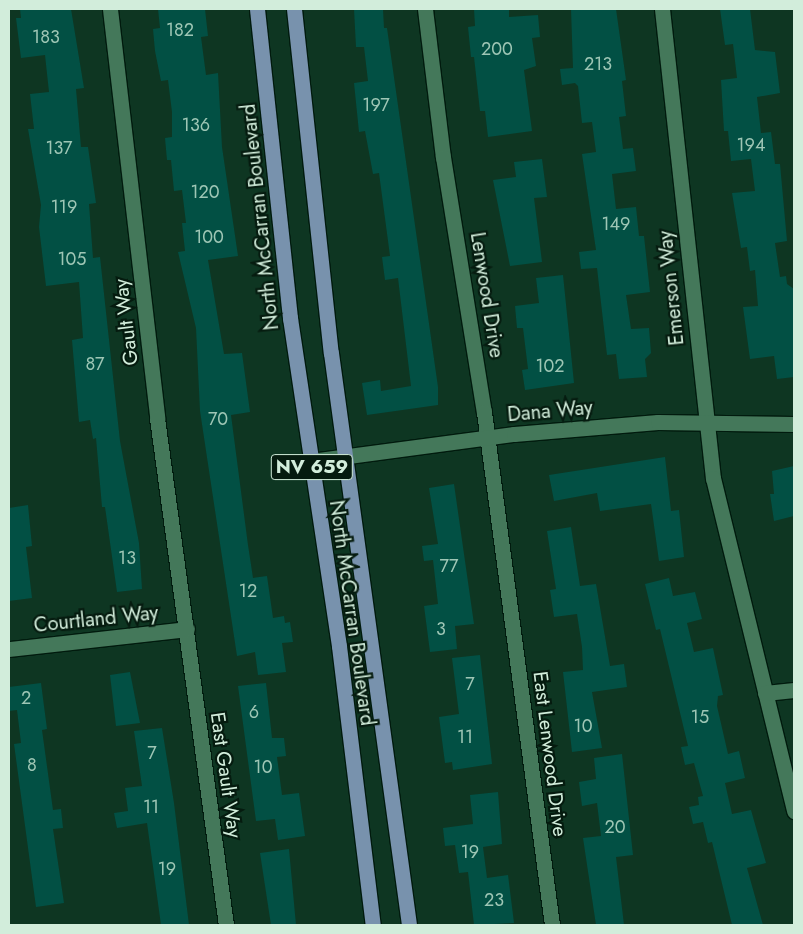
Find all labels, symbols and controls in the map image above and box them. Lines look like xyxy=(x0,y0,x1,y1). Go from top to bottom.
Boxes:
house number: 182 xyxy=(166,19,194,41)
house number: 183 xyxy=(32,26,60,48)
house number: 200 xyxy=(481,38,513,60)
house number: 213 xyxy=(584,53,612,75)
house number: 197 xyxy=(362,94,390,116)
street label: North McCarran Boulevard xyxy=(236,103,284,331)
house number: 136 xyxy=(182,114,210,136)
house number: 194 xyxy=(737,134,765,156)
house number: 137 xyxy=(45,137,73,159)
house number: 120 xyxy=(190,181,220,203)
house number: 119 xyxy=(51,196,77,218)
house number: 149 xyxy=(602,213,630,235)
house number: 100 xyxy=(194,226,224,248)
street label: Emerson Way xyxy=(653,229,689,347)
street label: Lenwood Drive xyxy=(465,231,509,359)
house number: 105 xyxy=(57,248,87,270)
street label: Gault Way xyxy=(109,277,143,367)
house number: 87 xyxy=(85,353,105,375)
house number: 102 xyxy=(535,355,565,377)
street label: Dana Way xyxy=(506,395,594,427)
house number: 70 xyxy=(208,408,228,430)
road number: NV 659 xyxy=(271,451,353,484)
street label: North McCarran Boulevard xyxy=(324,499,380,727)
house number: 13 xyxy=(118,547,136,569)
house number: 77 xyxy=(440,555,458,577)
house number: 12 xyxy=(239,580,257,602)
street label: Courtland Way xyxy=(33,601,159,637)
house number: 3 xyxy=(436,618,446,640)
street label: East Lenwood Drive xyxy=(528,670,572,838)
house number: 7 xyxy=(465,673,475,695)
house number: 2 xyxy=(21,687,31,709)
house number: 6 xyxy=(249,701,259,723)
house number: 15 xyxy=(691,706,709,728)
street label: East Gault Way xyxy=(205,711,247,839)
house number: 10 xyxy=(574,715,592,737)
house number: 11 xyxy=(457,726,473,748)
house number: 7 xyxy=(147,742,157,764)
house number: 8 xyxy=(27,754,37,776)
house number: 10 xyxy=(254,756,272,778)
house number: 11 xyxy=(143,796,159,818)
house number: 20 xyxy=(604,816,626,838)
house number: 19 xyxy=(461,841,479,863)
house number: 19 xyxy=(158,858,176,880)
house number: 23 xyxy=(484,889,504,911)

